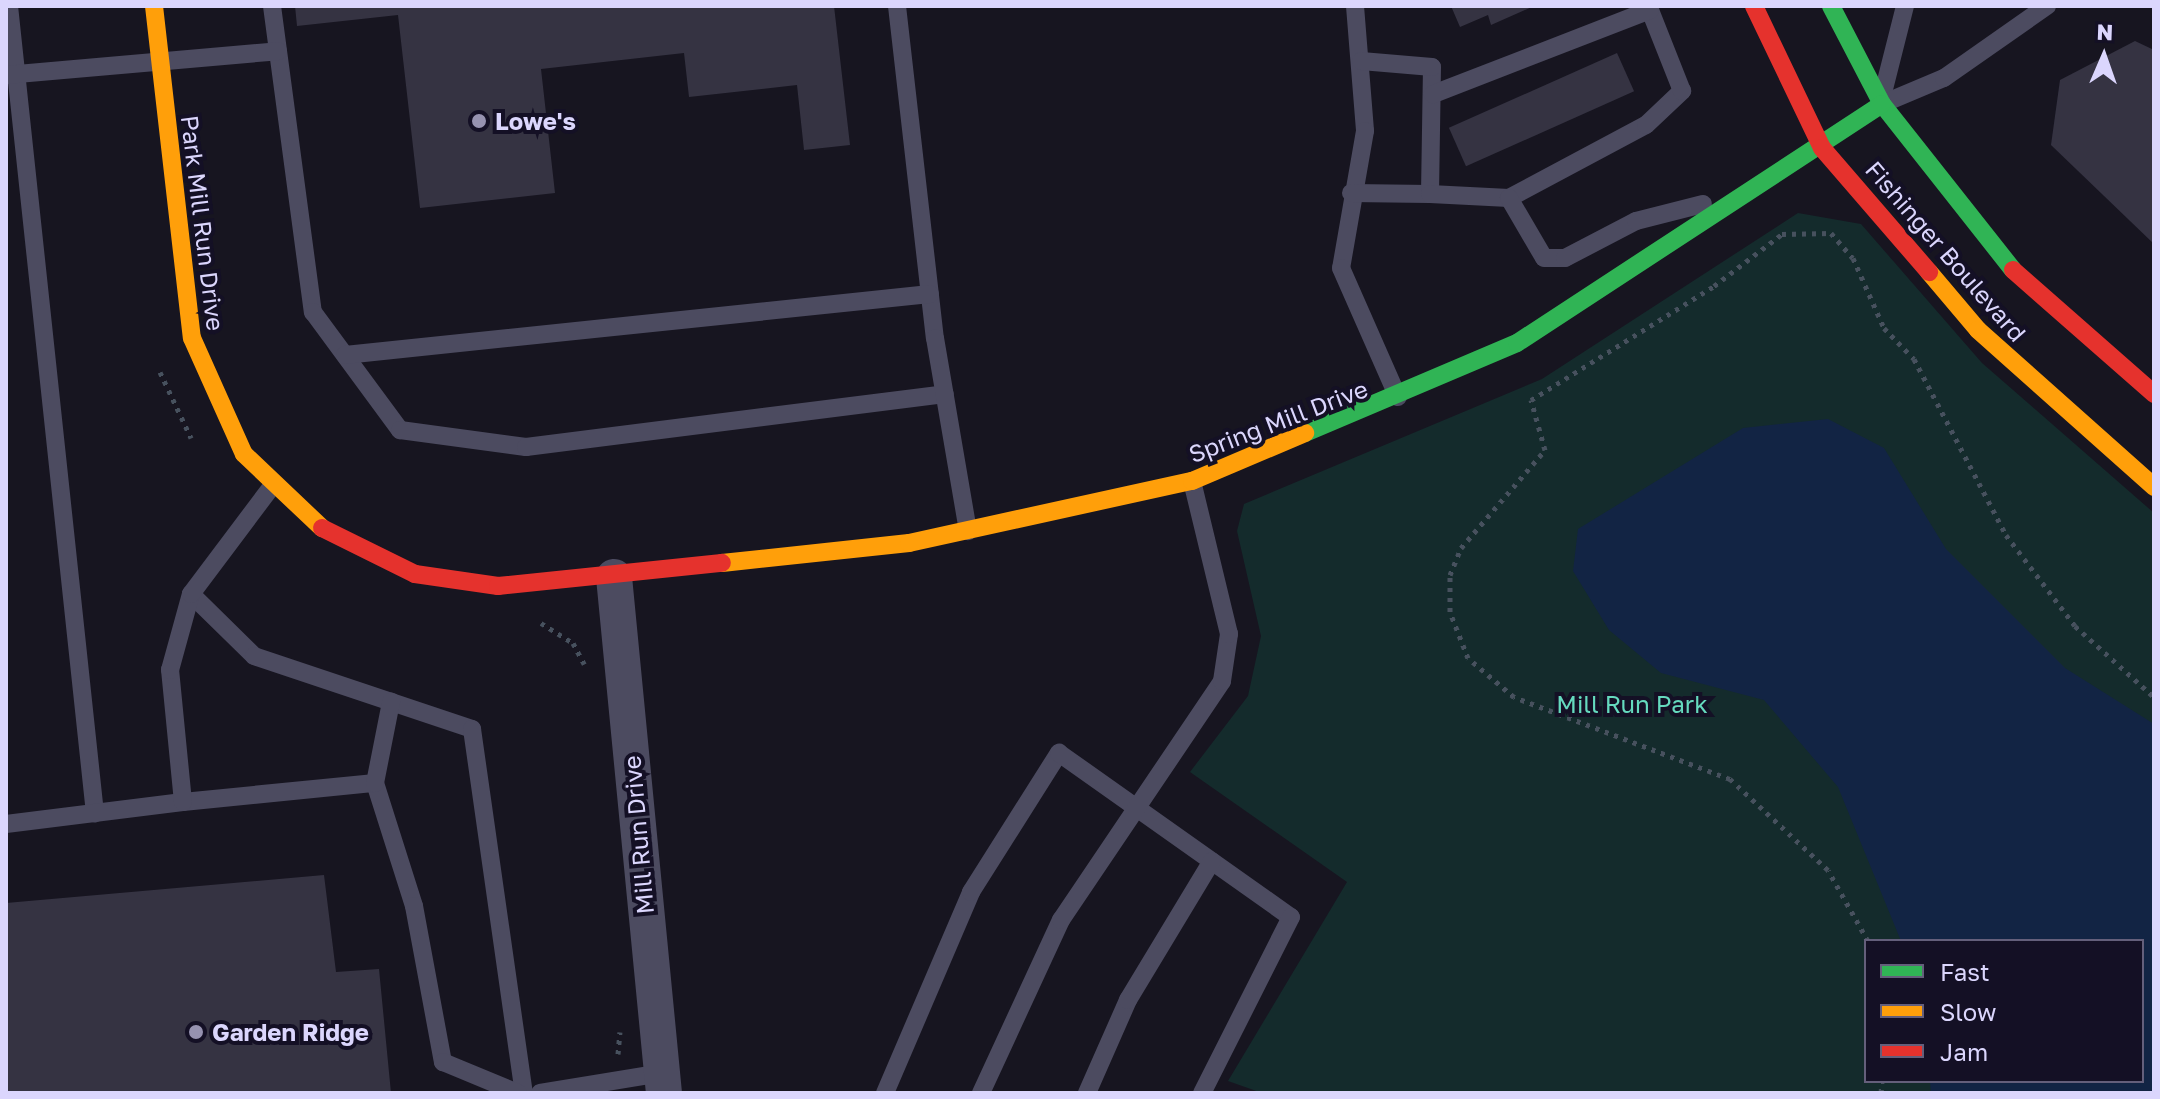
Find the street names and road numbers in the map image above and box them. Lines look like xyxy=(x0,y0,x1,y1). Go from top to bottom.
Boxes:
street label: Park Mill Run Drive xyxy=(175,114,231,332)
street label: Fishinger Boulevard xyxy=(1860,155,2032,347)
street label: Spring Mill Drive xyxy=(1184,374,1372,468)
street label: Mill Run Drive xyxy=(617,755,659,915)

